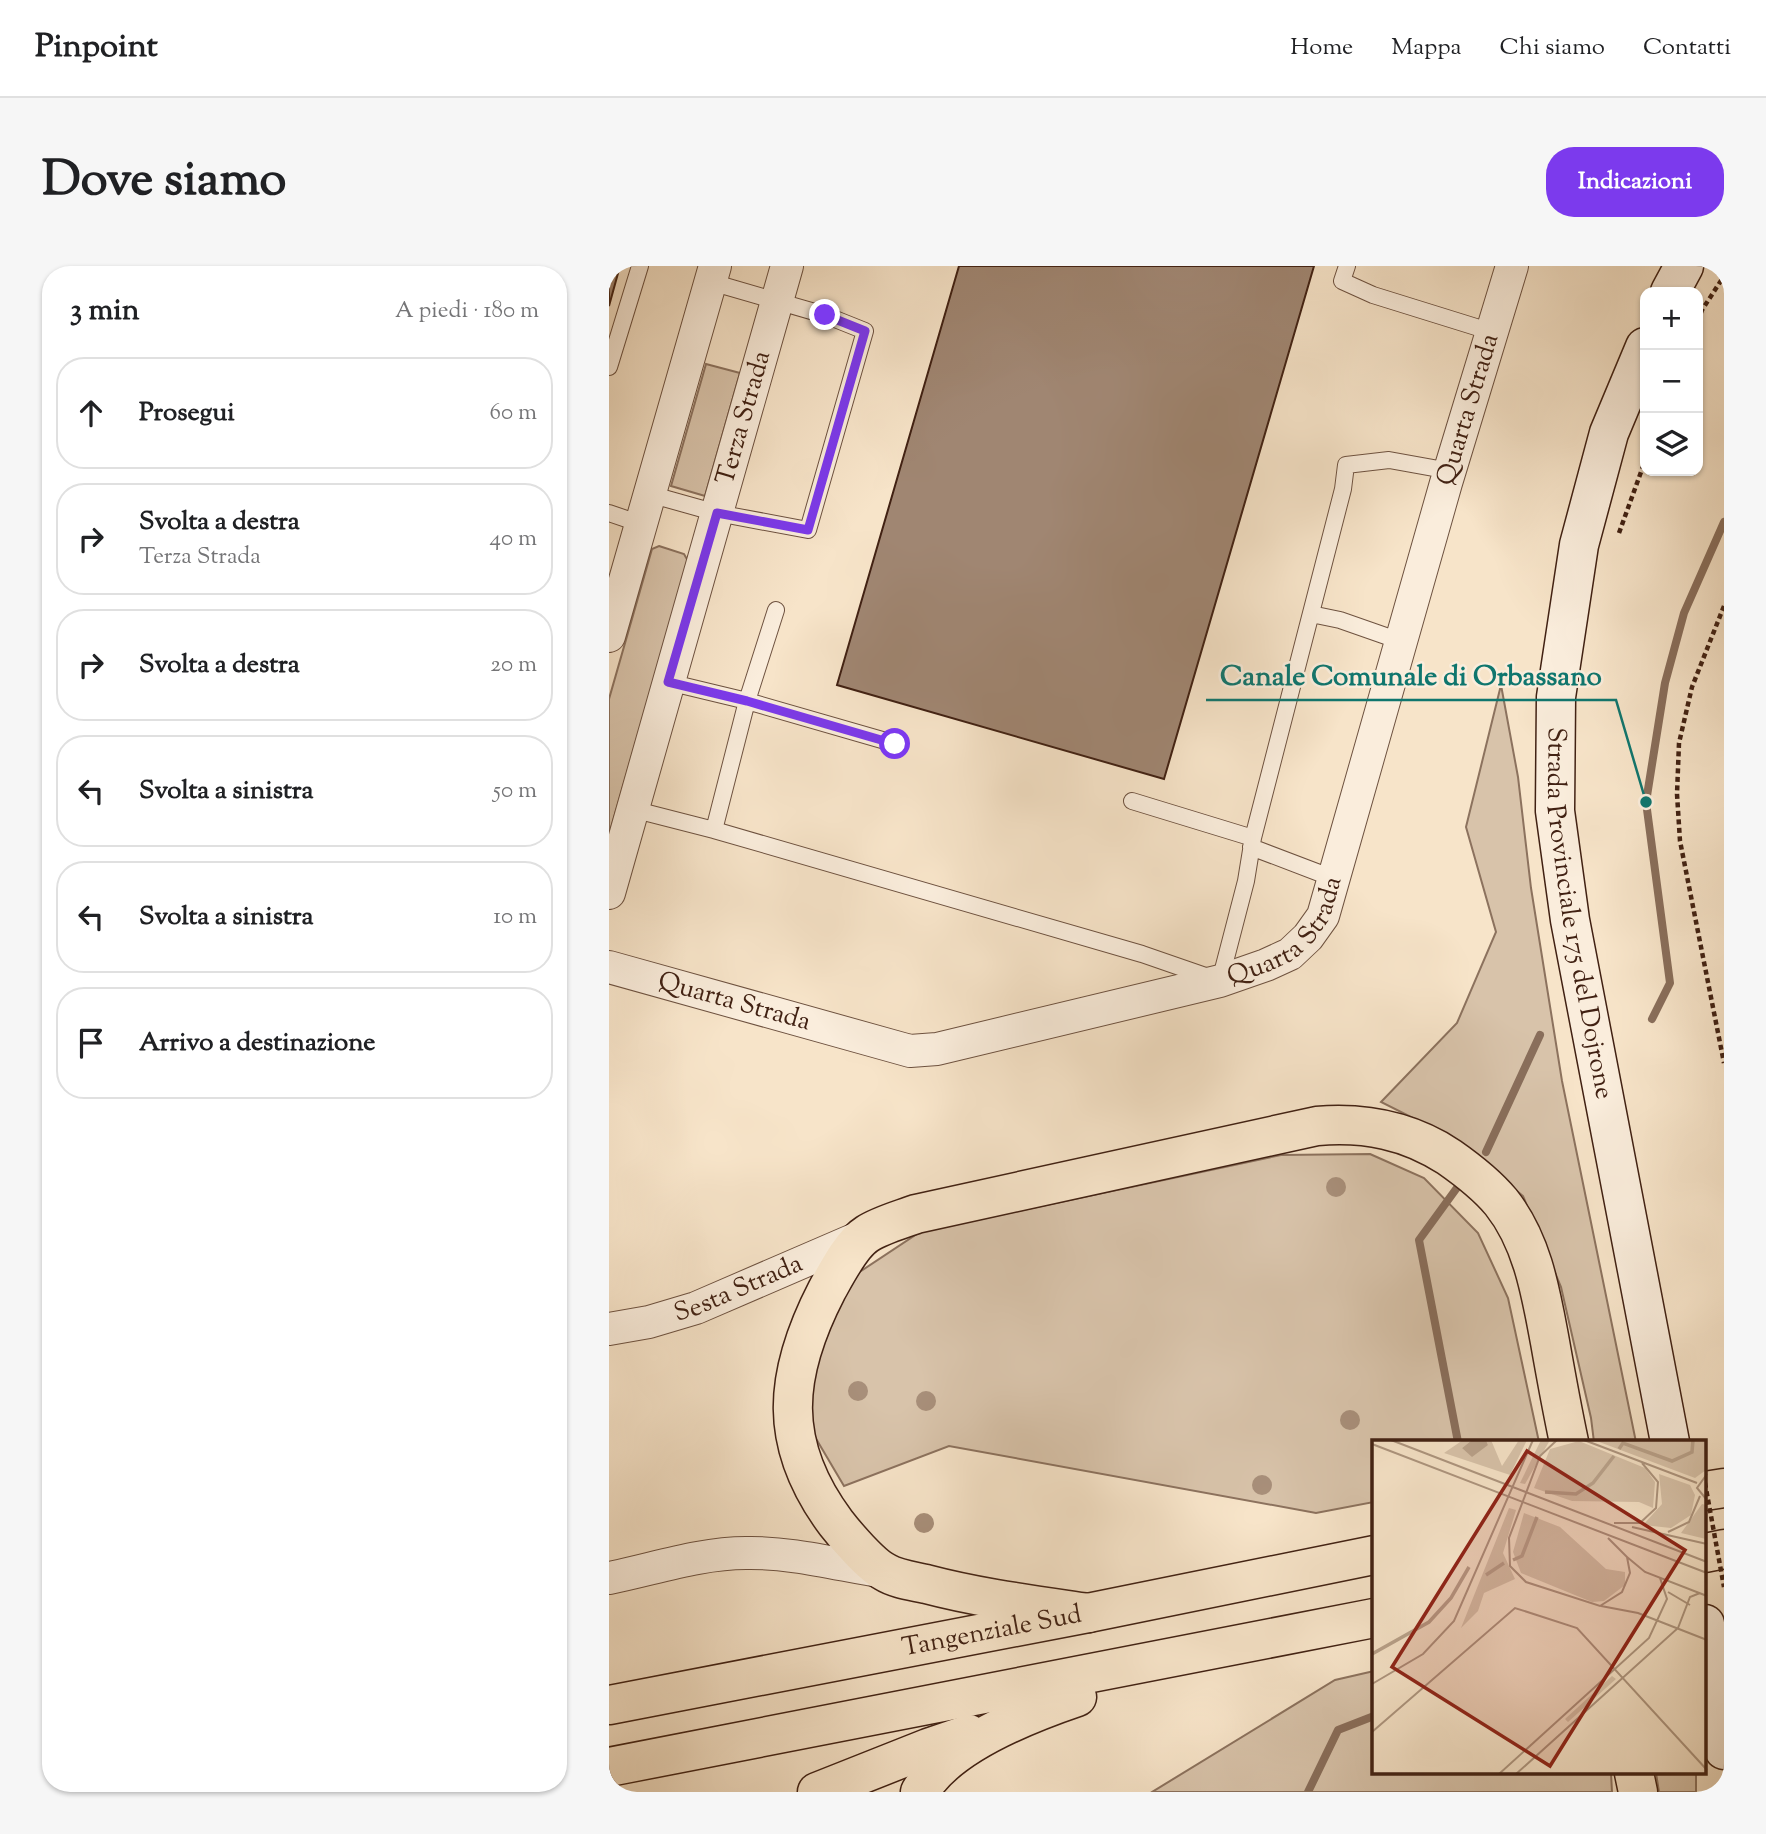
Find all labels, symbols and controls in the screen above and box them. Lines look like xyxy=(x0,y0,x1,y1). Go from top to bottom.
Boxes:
text: Pinpoint xyxy=(35,24,158,72)
text: Home xyxy=(1290,31,1353,65)
text: Mappa xyxy=(1391,31,1462,65)
text: Chi siamo xyxy=(1500,31,1605,65)
text: Contatti xyxy=(1643,31,1731,65)
text: Dove siamo xyxy=(42,147,286,217)
button: Indicazioni xyxy=(1546,147,1724,217)
map controls xyxy=(1640,287,1703,476)
button: + xyxy=(1640,287,1703,350)
text: 3 min xyxy=(70,290,140,333)
text: A piedi · 180 m xyxy=(395,295,539,328)
route end xyxy=(809,299,840,330)
street label: Quarta Strada xyxy=(1428,329,1509,490)
street label: Terza Strada xyxy=(707,346,781,489)
button: − xyxy=(1640,350,1703,413)
icon: ahead xyxy=(72,394,110,432)
text: Prosegui xyxy=(139,395,235,432)
text: 60 m xyxy=(489,397,537,430)
button: layers xyxy=(1640,413,1703,476)
text: Svolta a destra xyxy=(139,504,300,541)
icon: right xyxy=(72,520,110,558)
text: 40 m xyxy=(490,523,537,556)
text: Terza Strada xyxy=(139,541,261,574)
icon: right xyxy=(72,646,110,684)
text: Svolta a destra xyxy=(139,647,300,684)
text: 20 m xyxy=(490,649,537,682)
callout: Canale Comunale di Orbassano xyxy=(1206,651,1616,700)
text: Canale Comunale di Orbassano xyxy=(1220,658,1602,698)
street label: Strada Provinciale 175 del Dojrone xyxy=(1536,727,1622,1102)
route start xyxy=(879,728,910,759)
icon: left xyxy=(72,772,110,810)
text: Svolta a sinistra xyxy=(139,773,314,810)
text: 50 m xyxy=(493,775,537,808)
street label: Quarta Strada xyxy=(1222,872,1352,996)
icon: left xyxy=(72,898,110,936)
text: Svolta a sinistra xyxy=(139,899,314,936)
text: 10 m xyxy=(493,901,537,934)
street label: Quarta Strada xyxy=(654,963,815,1041)
icon: arrive xyxy=(72,1024,110,1062)
text: Arrivo a destinazione xyxy=(139,1025,375,1062)
street label: Sesta Strada xyxy=(670,1246,809,1332)
inset map xyxy=(1372,1440,1707,1774)
street label: Tangenziale Sud xyxy=(899,1596,1085,1667)

